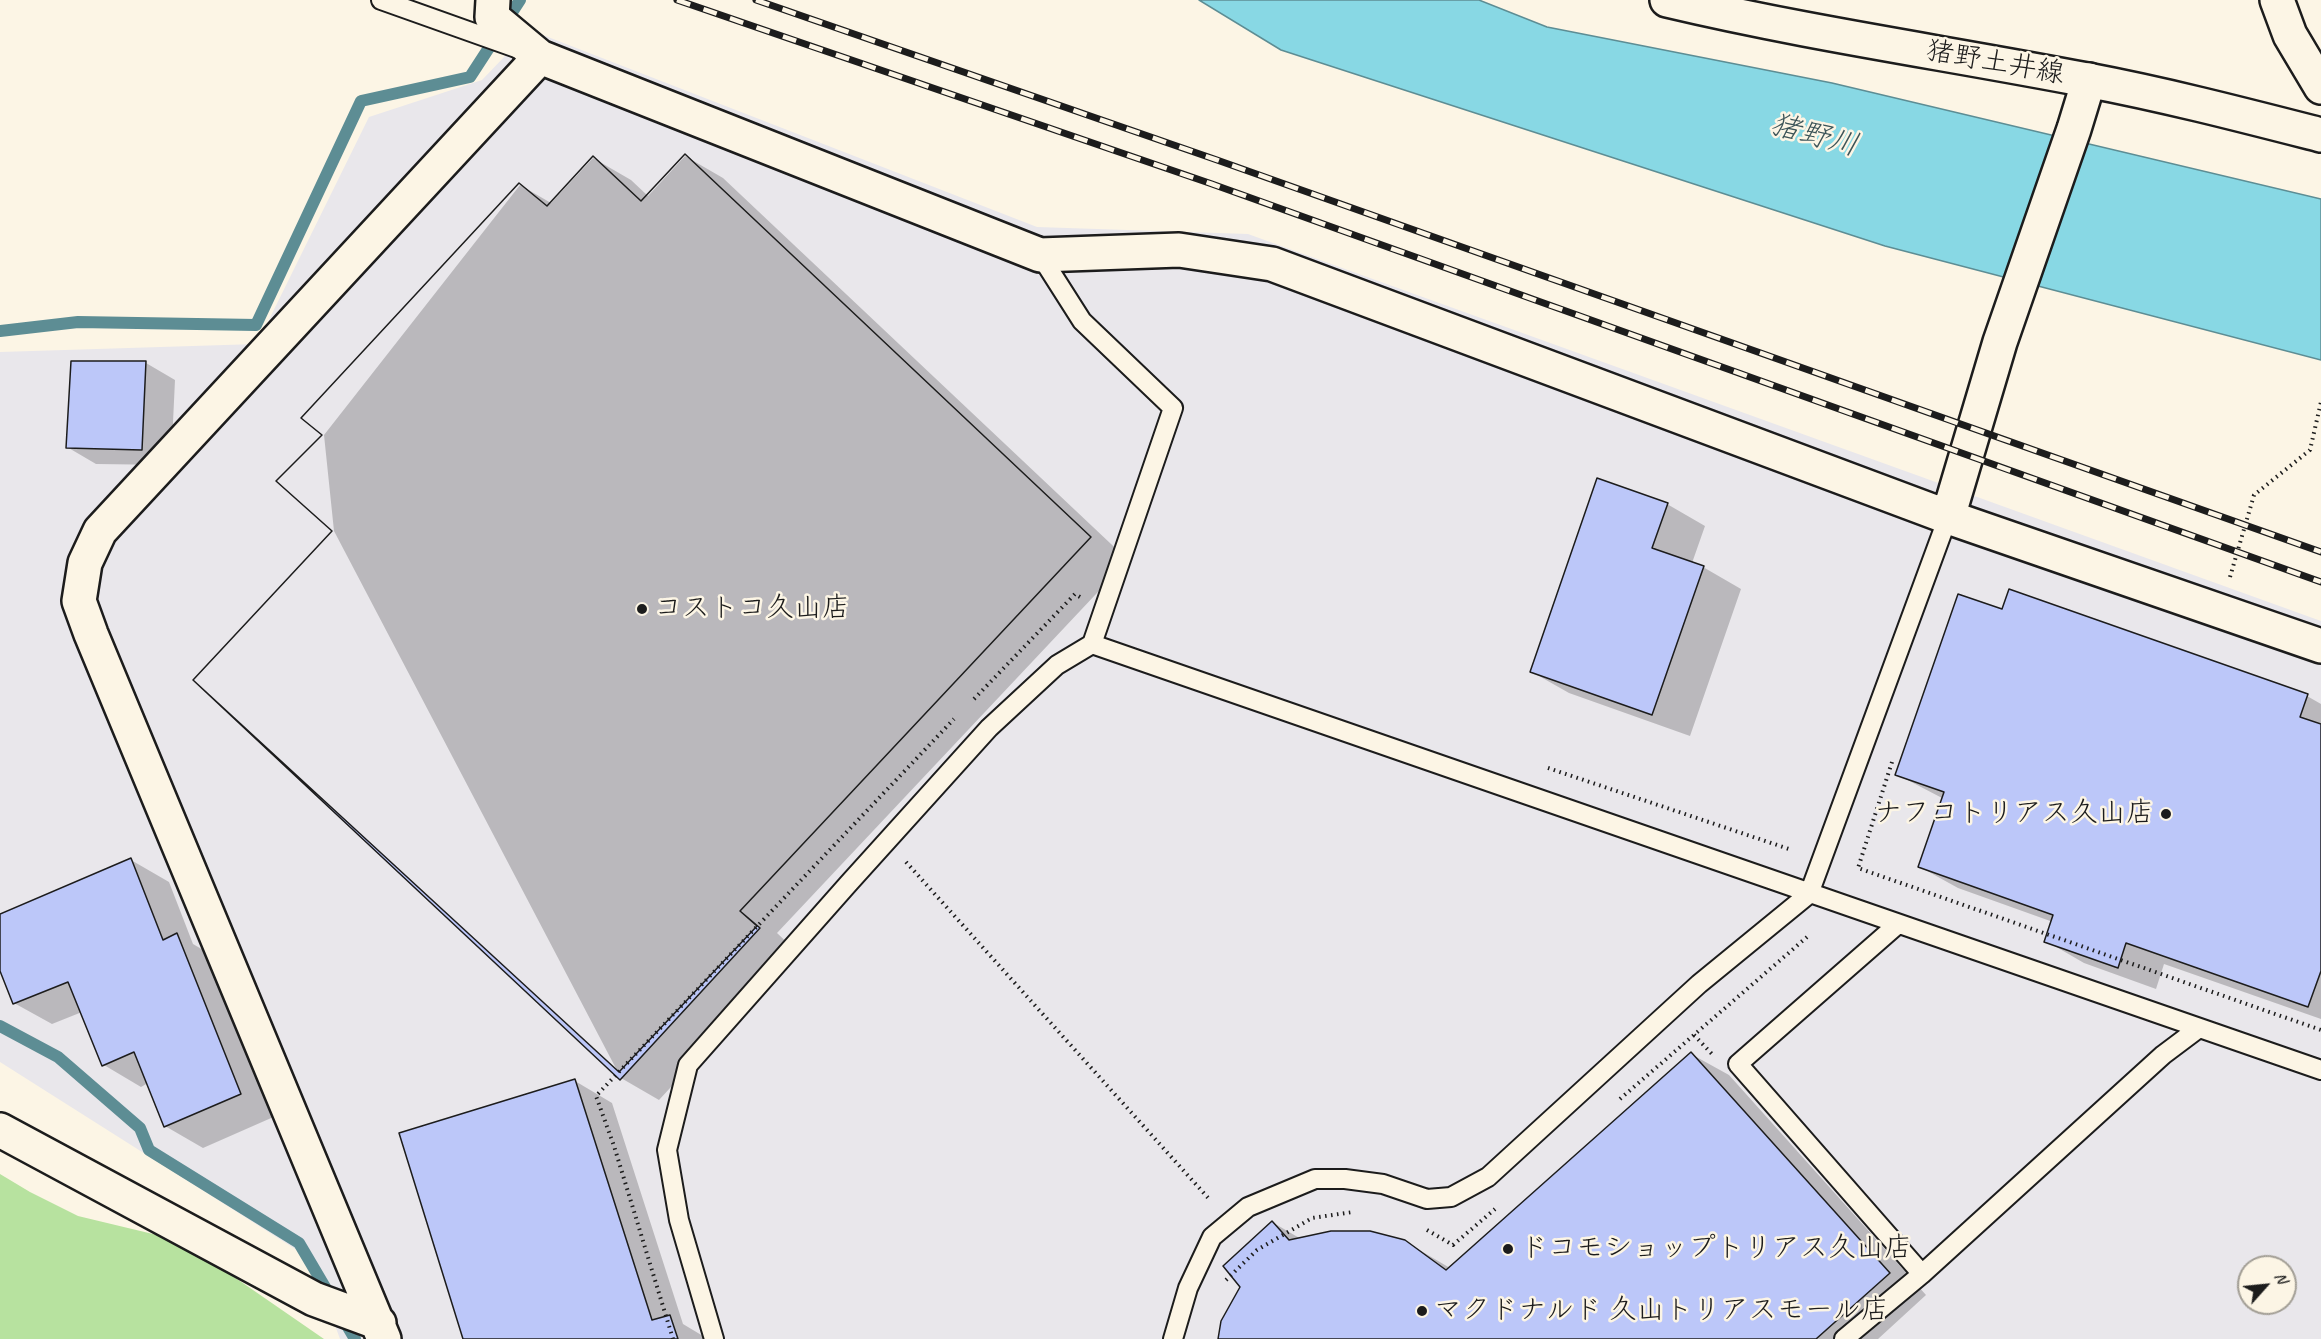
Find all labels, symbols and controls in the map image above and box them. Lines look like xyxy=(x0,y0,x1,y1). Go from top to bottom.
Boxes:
street label: 猪野土井線 xyxy=(1923,34,2067,92)
water label: 猪野川 xyxy=(1766,107,1862,165)
place label: コストコ久山店 xyxy=(654,592,850,626)
marker: コストコ久山店 xyxy=(635,602,649,616)
place label: ナフコトリアス久山店 xyxy=(1874,797,2154,831)
marker: ナフコトリアス久山店 xyxy=(2159,807,2173,821)
place label: ドコモショップトリアス久山店 xyxy=(1520,1232,1912,1266)
marker: ドコモショップトリアス久山店 xyxy=(1501,1242,1515,1256)
north arrow xyxy=(2237,1255,2297,1315)
text: N xyxy=(2270,1269,2292,1287)
place label: マクドナルド 久山トリアスモール店 xyxy=(1434,1294,1889,1328)
marker: マクドナルド 久山トリアスモール店 xyxy=(1415,1304,1429,1318)

